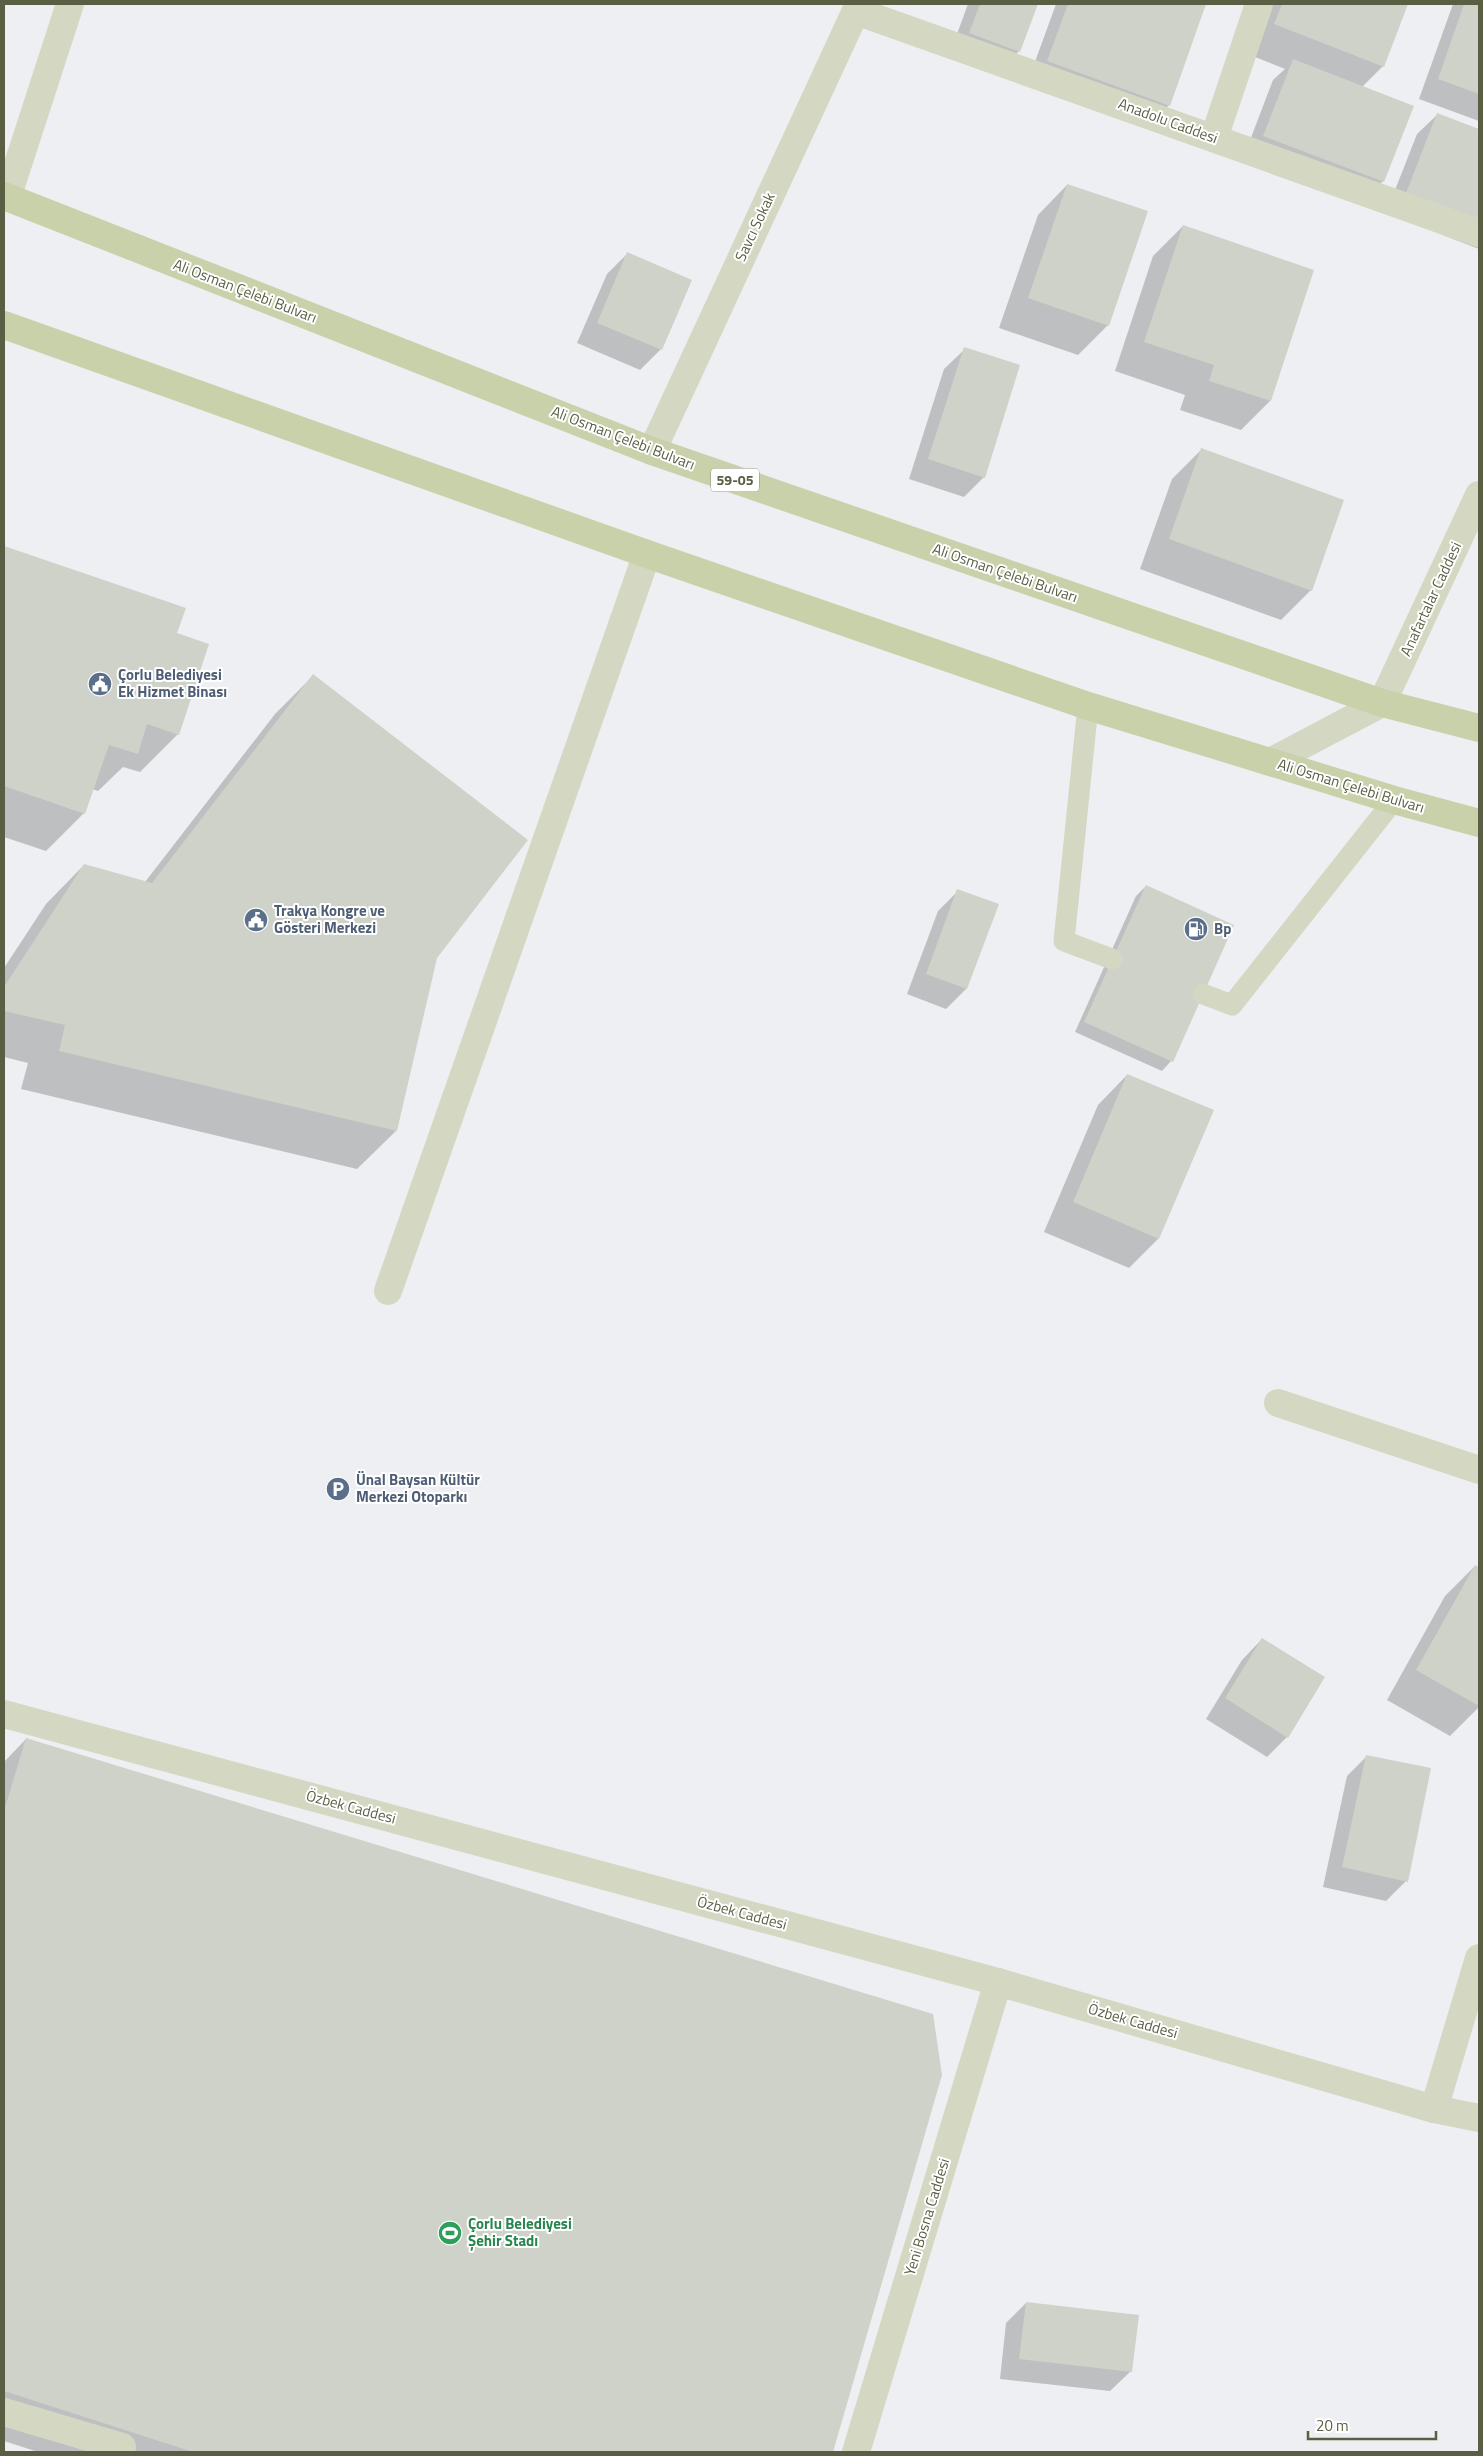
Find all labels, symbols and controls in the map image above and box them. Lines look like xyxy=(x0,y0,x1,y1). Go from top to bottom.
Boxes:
street label: Anadolu Caddesi xyxy=(1115,92,1221,149)
street label: Savcı Sokak xyxy=(729,189,781,265)
street label: Ali Osman Çelebi Bulvarı xyxy=(170,253,320,329)
street label: Ali Osman Çelebi Bulvarı xyxy=(548,400,698,476)
road number: 59-05 xyxy=(711,468,759,492)
street label: Ali Osman Çelebi Bulvarı xyxy=(929,537,1081,608)
street label: Anafartalar Caddesi xyxy=(1394,538,1467,660)
place label: Çorlu Belediyesi Ek Hizmet Binası xyxy=(118,663,227,703)
public building icon: Çorlu Belediyesi Ek Hizmet Binası xyxy=(87,671,113,697)
street label: Ali Osman Çelebi Bulvarı xyxy=(1275,752,1427,819)
place label: Trakya Kongre ve Gösteri Merkezi xyxy=(274,899,385,939)
public building icon: Trakya Kongre ve Gösteri Merkezi xyxy=(243,907,269,933)
fuel station icon: Bp xyxy=(1183,916,1209,942)
place label: Bp xyxy=(1214,917,1231,940)
place label: Ünal Baysan Kültür Merkezi Otoparkı xyxy=(356,1468,480,1508)
parking icon: Ünal Baysan Kültür Merkezi Otoparkı xyxy=(325,1476,351,1502)
street label: Özbek Caddesi xyxy=(304,1783,399,1830)
street label: Özbek Caddesi xyxy=(695,1889,790,1936)
street label: Özbek Caddesi xyxy=(1086,1997,1181,2044)
street label: Yeni Bosna Caddesi xyxy=(898,2155,955,2278)
place label: Çorlu Belediyesi Şehir Stadı xyxy=(468,2212,572,2252)
sports icon: Çorlu Belediyesi Şehir Stadı xyxy=(437,2220,463,2246)
scale bar xyxy=(1308,2408,1436,2440)
text: 20 m xyxy=(1316,2414,1349,2437)

